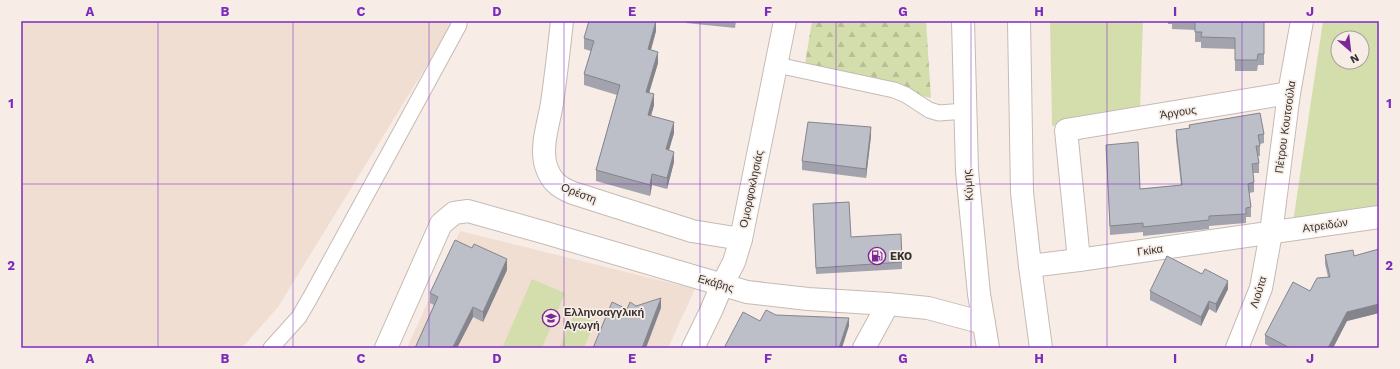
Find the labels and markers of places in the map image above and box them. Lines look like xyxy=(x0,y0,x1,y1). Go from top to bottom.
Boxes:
fuel station icon: EKO xyxy=(867,246,887,266)
place label: EKO xyxy=(890,250,912,263)
place label: Ελληνοαγγλική Αγωγή xyxy=(564,306,644,332)
school or university icon: Ελληνοαγγλική Αγωγή xyxy=(541,308,561,328)

